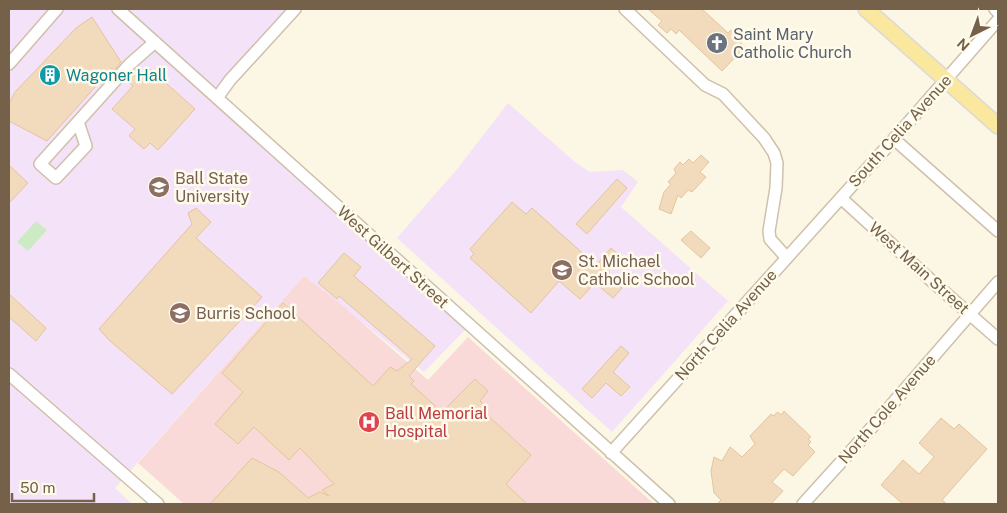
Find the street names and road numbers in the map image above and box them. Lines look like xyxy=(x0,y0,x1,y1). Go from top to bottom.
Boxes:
street label: South Celia Avenue xyxy=(844,71,956,191)
street label: West Gilbert Street xyxy=(333,202,453,312)
street label: West Main Street xyxy=(865,218,973,318)
street label: North Celia Avenue xyxy=(671,266,781,384)
street label: North Cole Avenue xyxy=(834,350,940,468)

